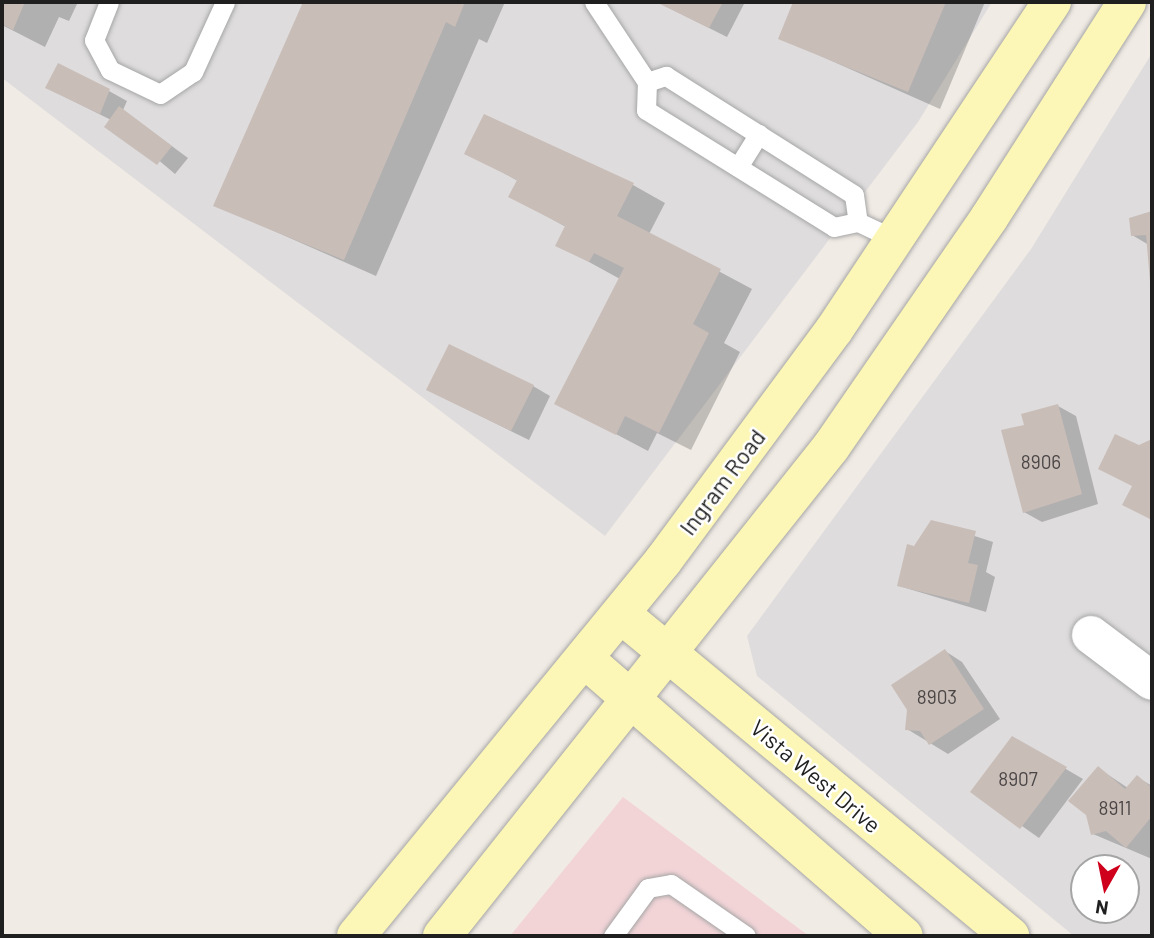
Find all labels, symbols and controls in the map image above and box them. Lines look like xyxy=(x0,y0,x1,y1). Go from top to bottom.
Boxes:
street label: Ingram Road xyxy=(673,424,771,540)
house number: 8906 xyxy=(1021,451,1061,473)
house number: 8903 xyxy=(917,686,957,708)
street label: Vista West Drive xyxy=(745,714,887,838)
house number: 8907 xyxy=(998,768,1038,790)
house number: 8911 xyxy=(1099,797,1131,819)
north arrow xyxy=(1070,854,1140,924)
text: N xyxy=(1094,896,1110,921)

